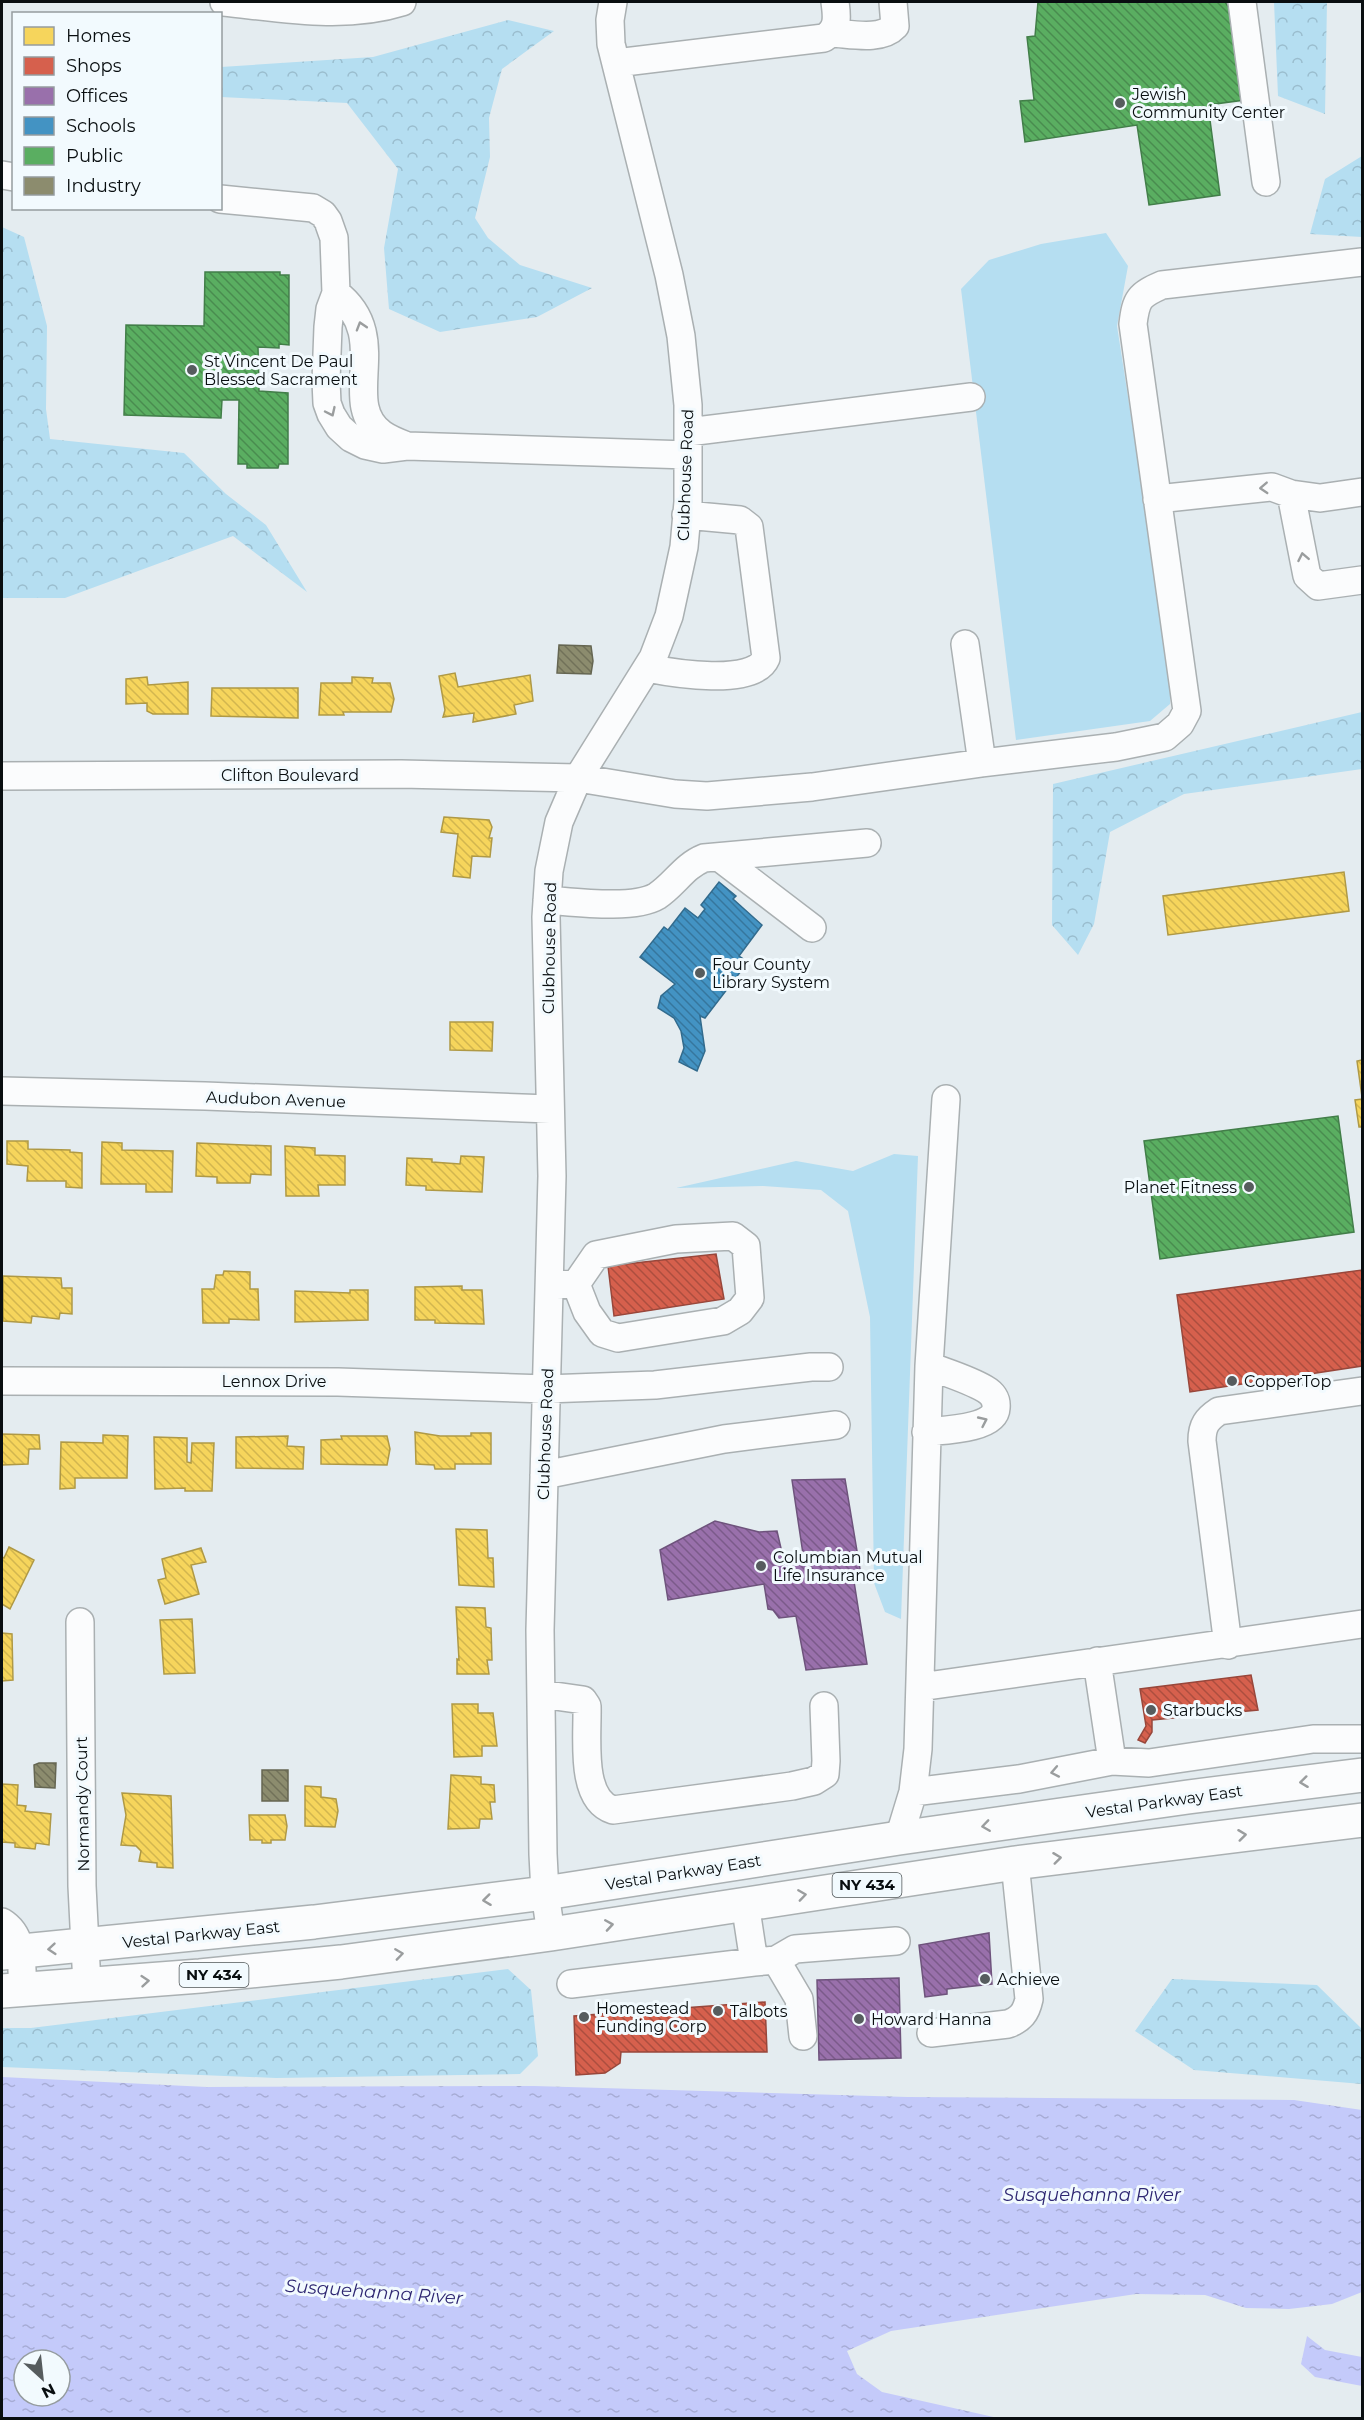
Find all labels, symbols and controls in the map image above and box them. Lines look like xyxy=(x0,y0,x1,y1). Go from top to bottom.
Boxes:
legend xyxy=(12,12,222,210)
text: Homes xyxy=(66,25,131,47)
text: Shops xyxy=(66,55,122,77)
text: Offices xyxy=(66,85,128,107)
place label: Jewish Community Center xyxy=(1131,85,1285,122)
marker: Jewish Community Center xyxy=(1113,96,1127,110)
text: Schools xyxy=(66,115,136,137)
text: Public xyxy=(66,145,123,167)
text: Industry xyxy=(66,175,141,197)
one-way arrow xyxy=(356,321,368,332)
place label: St Vincent De Paul Blessed Sacrament xyxy=(204,352,358,389)
marker: St Vincent De Paul Blessed Sacrament xyxy=(185,363,199,377)
one-way arrow xyxy=(324,406,336,417)
street label: Clubhouse Road xyxy=(674,409,697,541)
one-way arrow xyxy=(1259,482,1268,495)
one-way arrow xyxy=(1297,553,1310,563)
street label: Clifton Boulevard xyxy=(221,766,359,785)
street label: Clubhouse Road xyxy=(539,882,560,1014)
place label: Four County Library System xyxy=(712,955,830,992)
marker: Four County Library System xyxy=(693,966,707,980)
street label: Audubon Avenue xyxy=(206,1088,346,1111)
place label: Planet Fitness xyxy=(1124,1178,1237,1197)
marker: Planet Fitness xyxy=(1242,1180,1256,1194)
street label: Clubhouse Road xyxy=(534,1368,557,1500)
street label: Lennox Drive xyxy=(222,1372,327,1391)
place label: CopperTop xyxy=(1244,1372,1331,1391)
marker: CopperTop xyxy=(1225,1374,1239,1388)
one-way arrow xyxy=(977,1416,988,1428)
place label: Columbian Mutual Life Insurance xyxy=(773,1548,923,1585)
marker: Columbian Mutual Life Insurance xyxy=(754,1559,768,1573)
place label: Starbucks xyxy=(1163,1701,1243,1720)
marker: Starbucks xyxy=(1144,1703,1158,1717)
street label: Normandy Court xyxy=(72,1736,93,1872)
one-way arrow xyxy=(1050,1765,1060,1778)
one-way arrow xyxy=(1300,1775,1309,1788)
street label: Vestal Parkway East xyxy=(1084,1781,1244,1822)
one-way arrow xyxy=(982,1819,991,1831)
one-way arrow xyxy=(1237,1829,1247,1842)
street label: Vestal Parkway East xyxy=(604,1851,763,1894)
one-way arrow xyxy=(1052,1852,1062,1865)
road number: NY 434 xyxy=(832,1873,902,1897)
one-way arrow xyxy=(797,1889,806,1901)
one-way arrow xyxy=(482,1894,491,1906)
street label: Vestal Parkway East xyxy=(121,1917,281,1952)
one-way arrow xyxy=(604,1919,614,1931)
one-way arrow xyxy=(48,1942,57,1955)
one-way arrow xyxy=(394,1949,404,1961)
road number: NY 434 xyxy=(180,1963,248,1987)
place label: Achieve xyxy=(997,1970,1060,1989)
marker: Achieve xyxy=(978,1972,992,1986)
one-way arrow xyxy=(141,1974,150,1987)
place label: Homestead Funding Corp xyxy=(596,1999,707,2036)
place label: Talbots xyxy=(730,2002,788,2021)
marker: Talbots xyxy=(711,2004,725,2018)
marker: Homestead Funding Corp xyxy=(577,2010,591,2024)
place label: Howard Hanna xyxy=(871,2010,992,2029)
marker: Howard Hanna xyxy=(852,2012,866,2026)
water label: Susquehanna River xyxy=(1003,2184,1182,2206)
water label: Susquehanna River xyxy=(284,2275,464,2309)
north arrow xyxy=(12,2348,72,2408)
text: N xyxy=(39,2380,59,2402)

